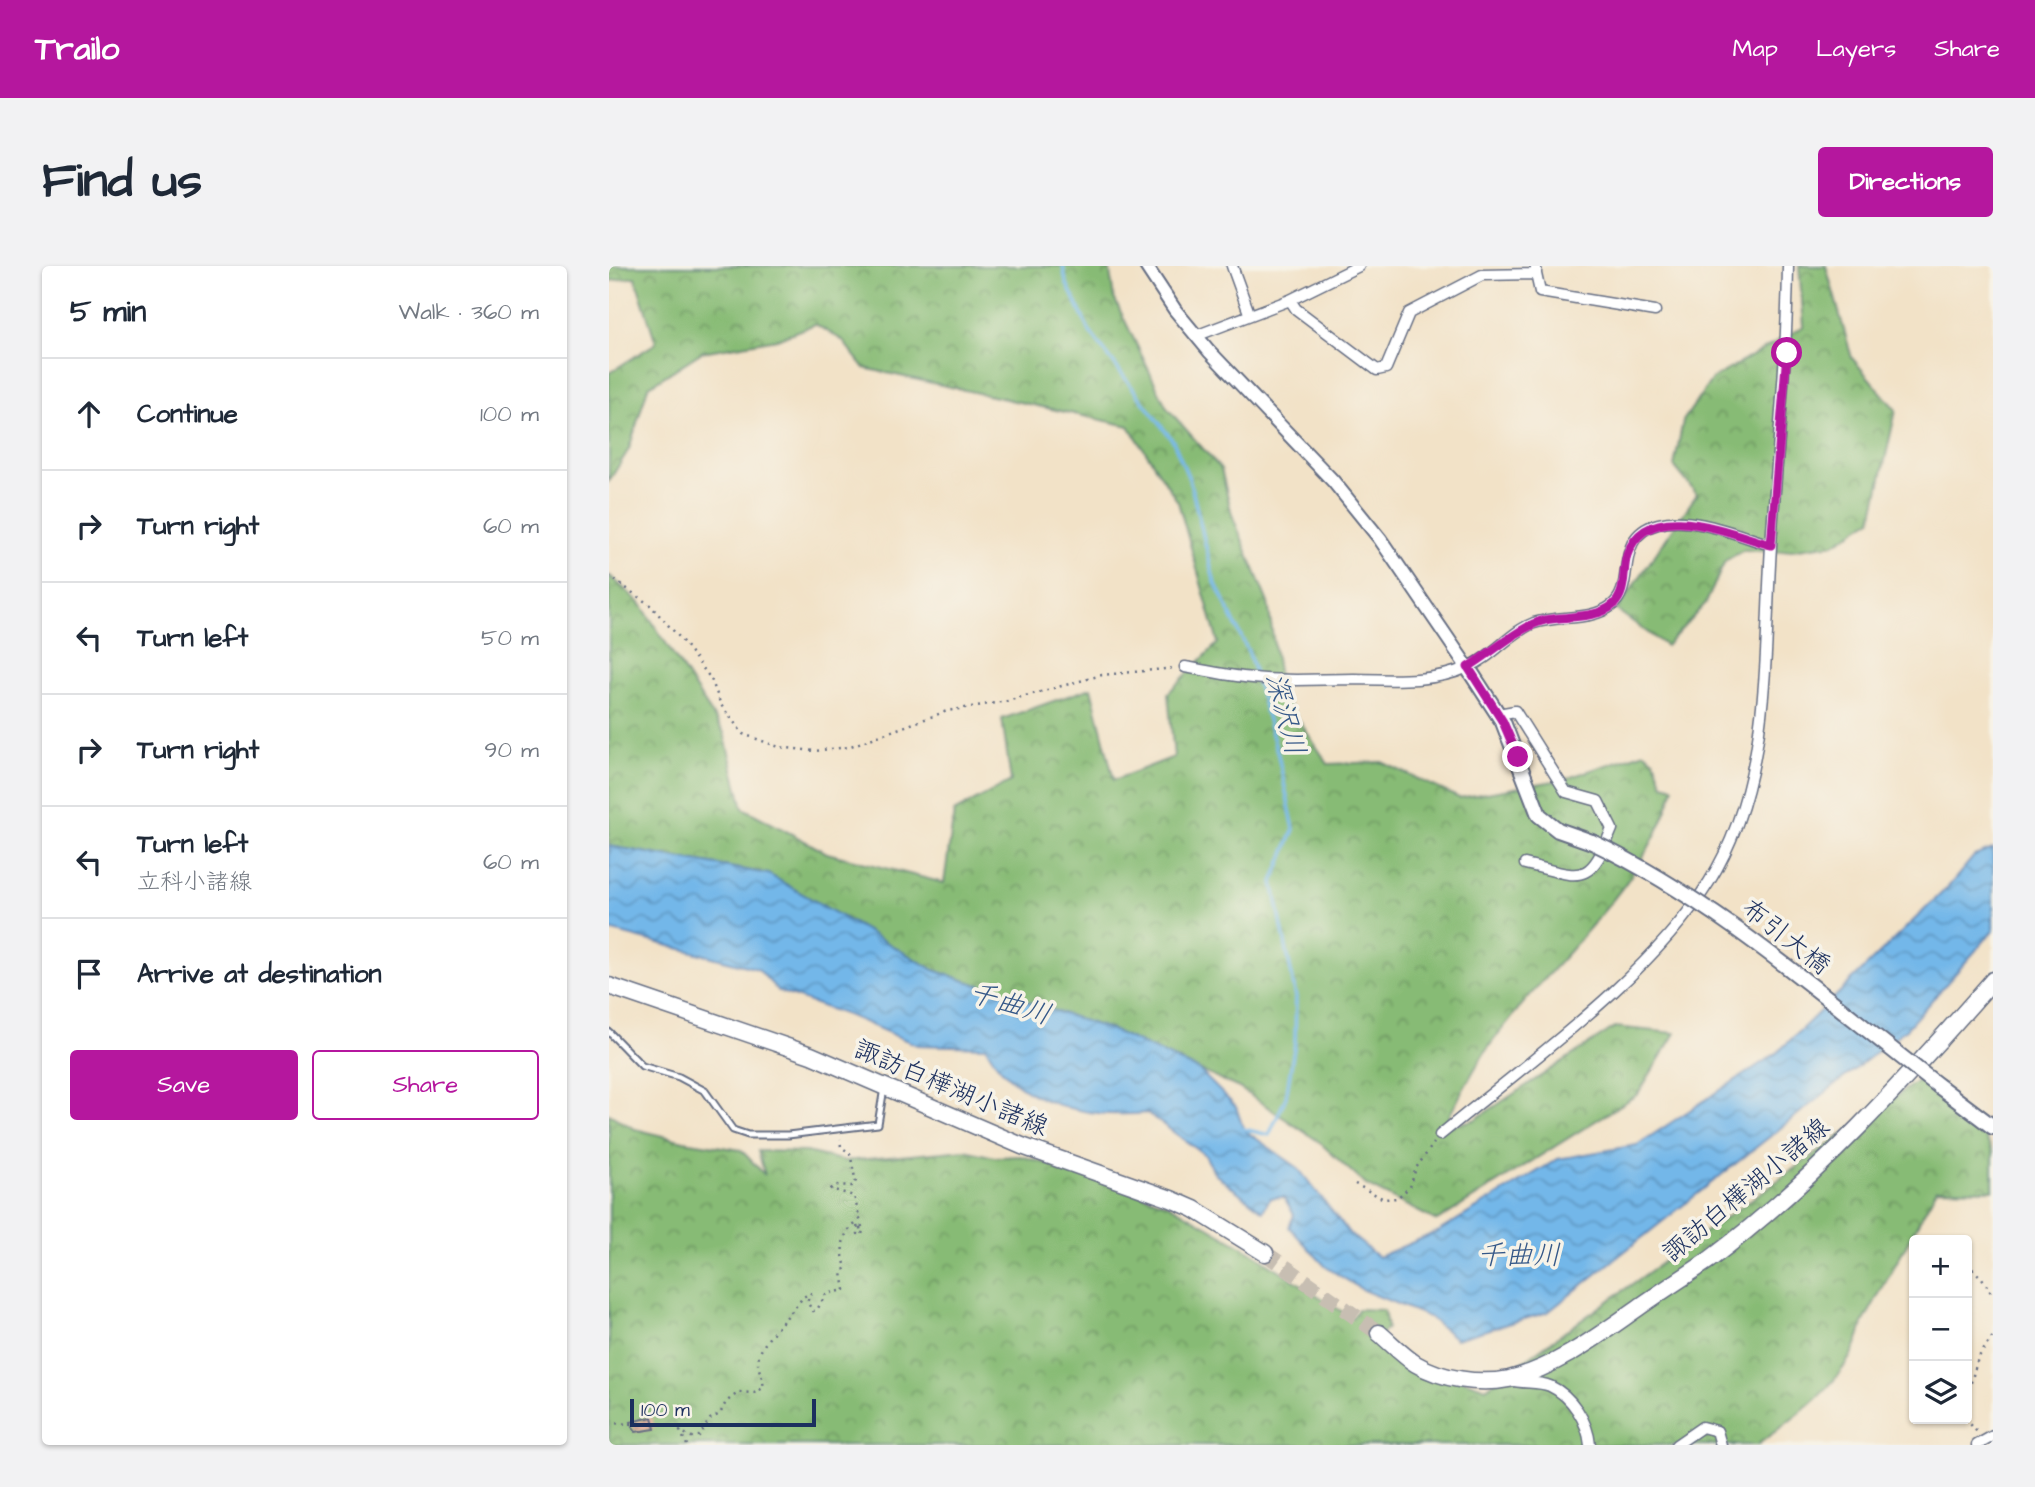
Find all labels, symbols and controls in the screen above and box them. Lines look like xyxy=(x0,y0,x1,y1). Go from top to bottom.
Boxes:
text: Trailo xyxy=(35,26,119,72)
text: Map xyxy=(1733,32,1778,66)
text: Layers xyxy=(1816,32,1896,66)
text: Share xyxy=(1934,32,2000,66)
button: Directions xyxy=(1818,147,1993,217)
text: Find us xyxy=(42,148,202,216)
text: 5 min xyxy=(70,291,146,333)
text: Walk · 360 m xyxy=(399,296,539,328)
route start xyxy=(1771,337,1802,368)
icon: ahead xyxy=(70,395,108,433)
text: Continue xyxy=(137,396,238,432)
text: 100 m xyxy=(480,398,539,430)
icon: right xyxy=(70,507,108,545)
text: Turn right xyxy=(137,508,259,544)
text: 60 m xyxy=(483,510,539,542)
icon: left xyxy=(70,619,108,657)
text: Turn left xyxy=(137,620,248,656)
text: 50 m xyxy=(481,622,539,654)
water label: 深沢川 xyxy=(1255,668,1315,760)
icon: right xyxy=(70,731,108,769)
text: Turn right xyxy=(137,732,259,768)
text: 90 m xyxy=(484,734,539,766)
route end xyxy=(1502,741,1533,772)
text: Turn left xyxy=(137,826,248,862)
icon: left xyxy=(70,843,108,881)
text: 60 m xyxy=(483,846,539,878)
text: 立科小諸線 xyxy=(137,866,252,898)
street label: 布引大橋 xyxy=(1734,891,1838,983)
icon: arrive xyxy=(70,955,108,993)
text: Arrive at destination xyxy=(137,956,382,992)
water label: 千曲川 xyxy=(964,973,1056,1035)
street label: 諏訪白樺湖小諸線 xyxy=(848,1031,1054,1145)
button: Save xyxy=(70,1050,298,1120)
button: Share xyxy=(312,1050,539,1120)
street label: 諏訪白樺湖小諸線 xyxy=(1655,1109,1837,1271)
map controls xyxy=(1909,1235,1972,1424)
button: + xyxy=(1909,1235,1972,1298)
water label: 千曲川 xyxy=(1477,1236,1561,1275)
button: − xyxy=(1909,1298,1972,1361)
button: layers xyxy=(1909,1361,1972,1424)
scale bar xyxy=(630,1396,815,1428)
text: 100 m xyxy=(641,1397,690,1424)

